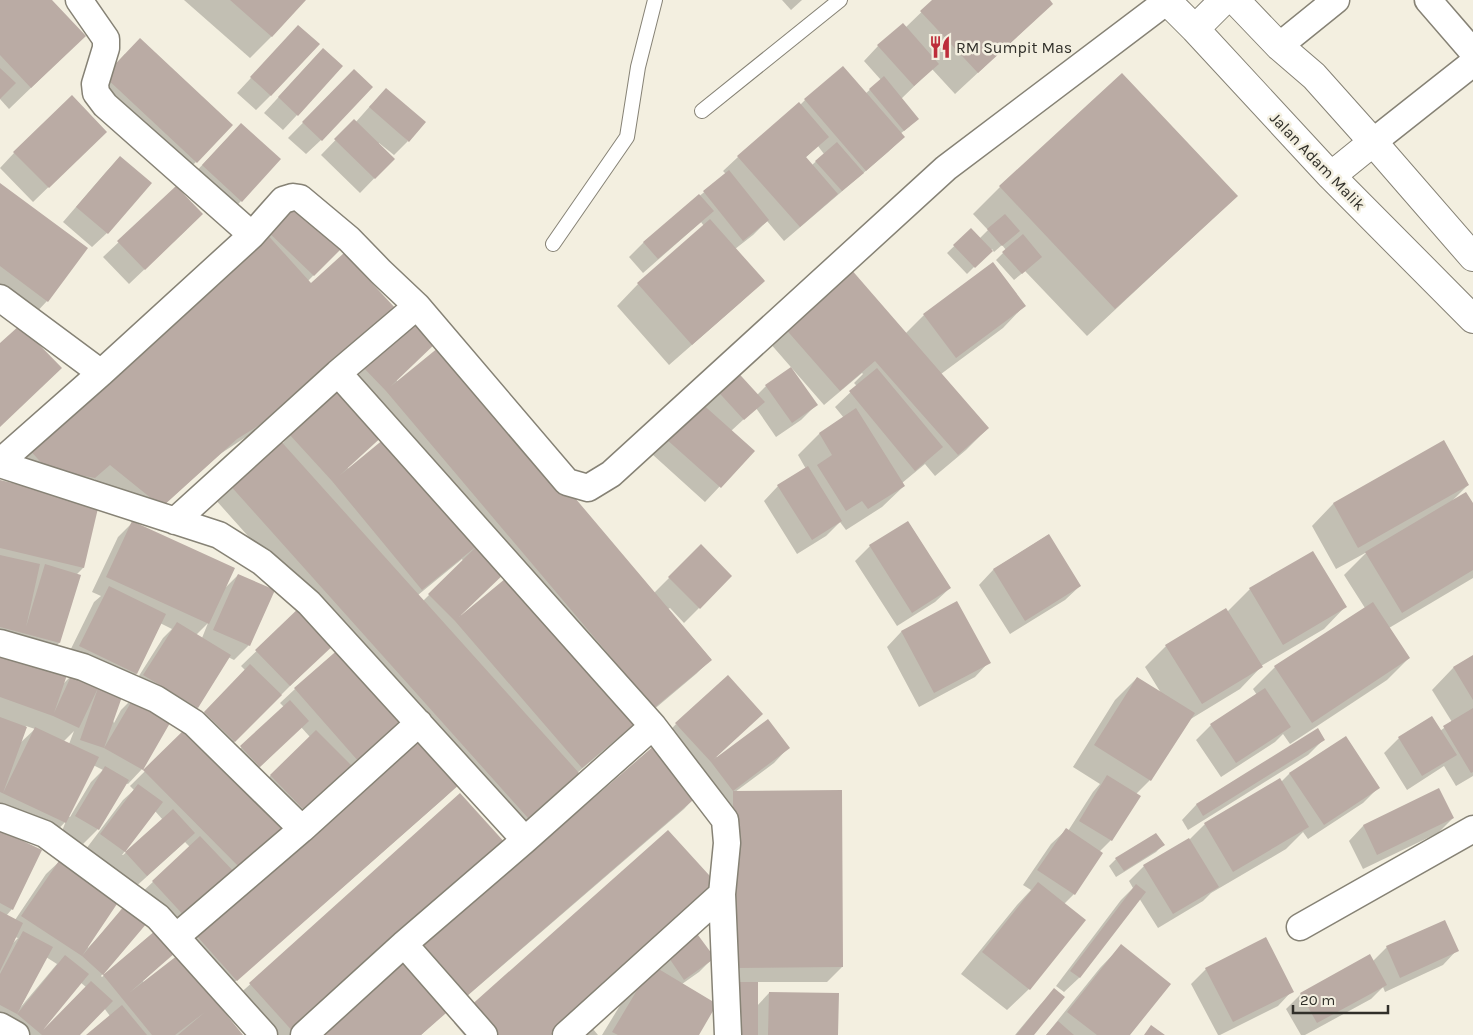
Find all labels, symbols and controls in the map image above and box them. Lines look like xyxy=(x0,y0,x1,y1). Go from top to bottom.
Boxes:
restaurant icon: RM Sumpit Mas xyxy=(927,34,953,60)
place label: RM Sumpit Mas xyxy=(956,38,1072,57)
street label: Jalan Adam Malik xyxy=(1266,108,1369,214)
scale bar xyxy=(1293,982,1388,1014)
text: 20 m xyxy=(1300,991,1335,1009)

